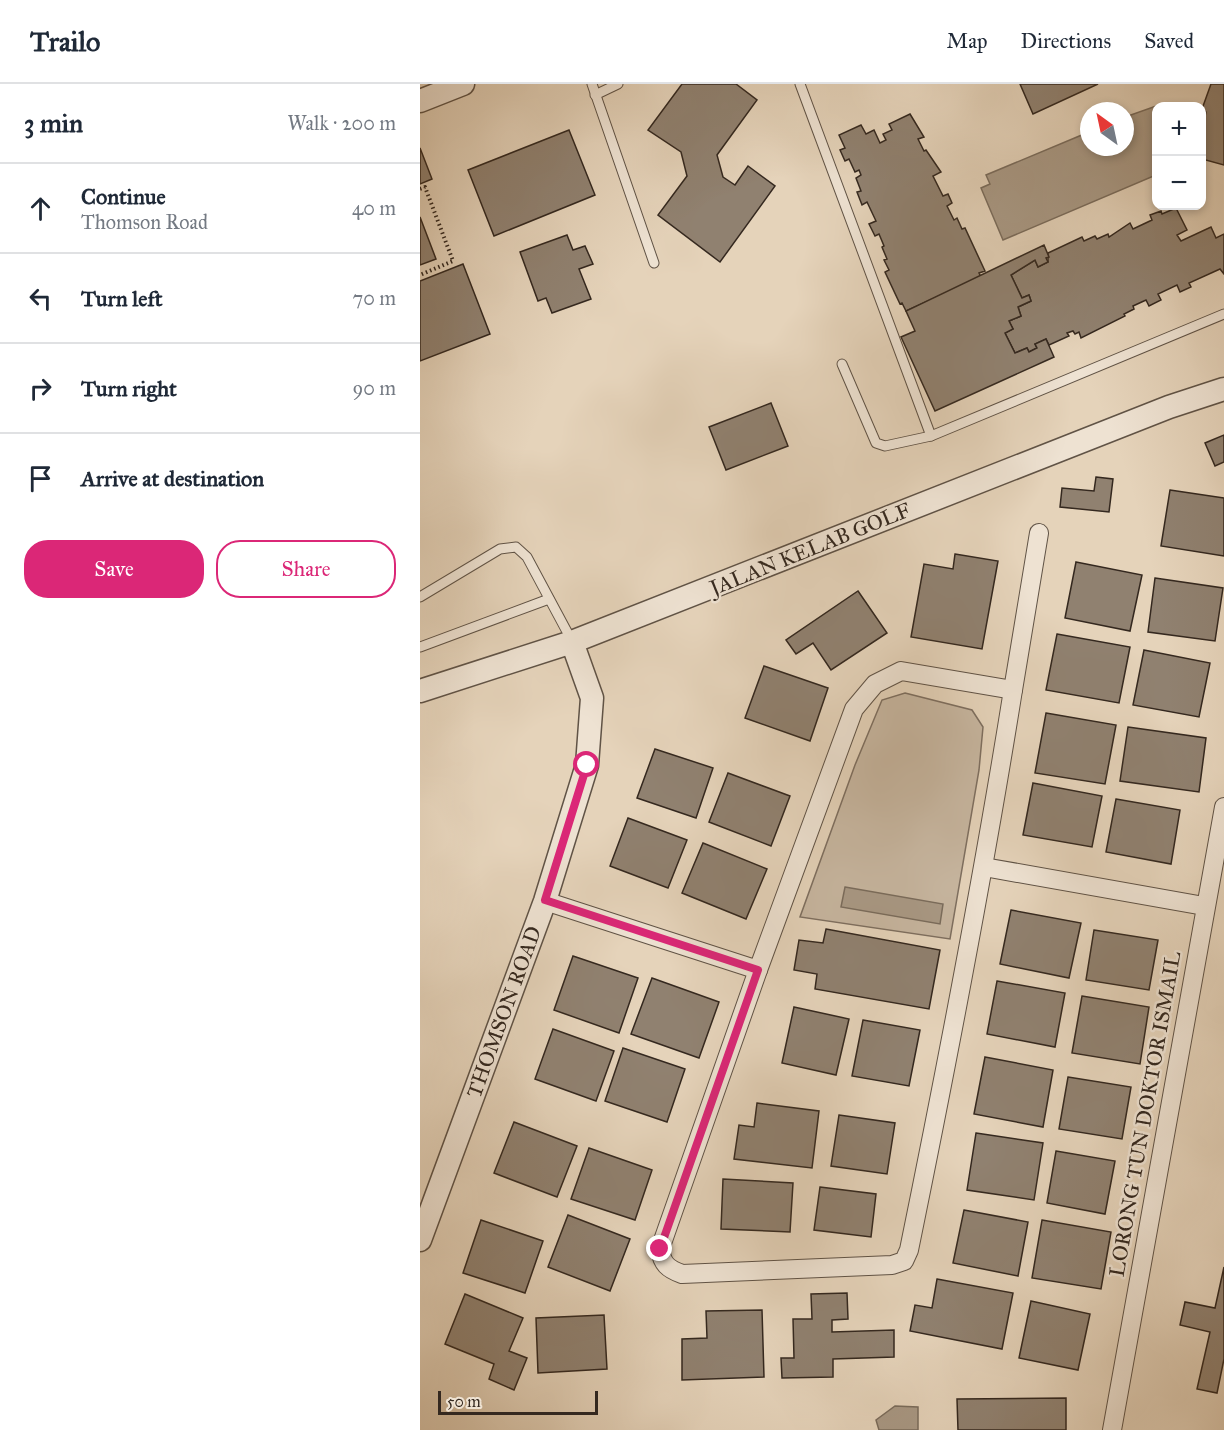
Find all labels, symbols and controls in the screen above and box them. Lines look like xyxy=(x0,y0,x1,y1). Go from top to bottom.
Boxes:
text: Trailo xyxy=(30,24,100,59)
text: Map xyxy=(947,28,988,54)
text: Directions xyxy=(1021,28,1111,54)
text: Saved xyxy=(1144,28,1194,54)
north arrow xyxy=(1080,102,1134,156)
map controls xyxy=(1152,102,1206,210)
button: + xyxy=(1152,102,1206,156)
text: 3 min xyxy=(24,107,83,139)
text: Walk · 200 m xyxy=(288,111,396,135)
button: − xyxy=(1152,156,1206,210)
text: Continue xyxy=(81,183,166,210)
icon: ahead xyxy=(24,192,57,225)
text: 40 m xyxy=(352,196,396,220)
text: Thomson Road xyxy=(81,210,208,234)
icon: left xyxy=(24,282,57,315)
text: Turn left xyxy=(81,285,163,312)
text: 70 m xyxy=(353,286,396,310)
icon: right xyxy=(24,372,57,405)
text: Turn right xyxy=(81,375,177,402)
text: 90 m xyxy=(353,376,396,400)
icon: arrive xyxy=(24,462,57,495)
text: Arrive at destination xyxy=(81,465,264,492)
street label: JALAN KELAB GOLF xyxy=(704,497,914,602)
button: Save xyxy=(24,540,204,598)
button: Share xyxy=(216,540,396,598)
route start xyxy=(573,751,599,777)
street label: THOMSON ROAD xyxy=(461,923,547,1101)
street label: LORONG TUN DOKTOR ISMAIL xyxy=(1104,949,1187,1279)
route end xyxy=(646,1235,672,1261)
scale bar xyxy=(438,1388,598,1416)
text: 50 m xyxy=(447,1392,481,1411)

